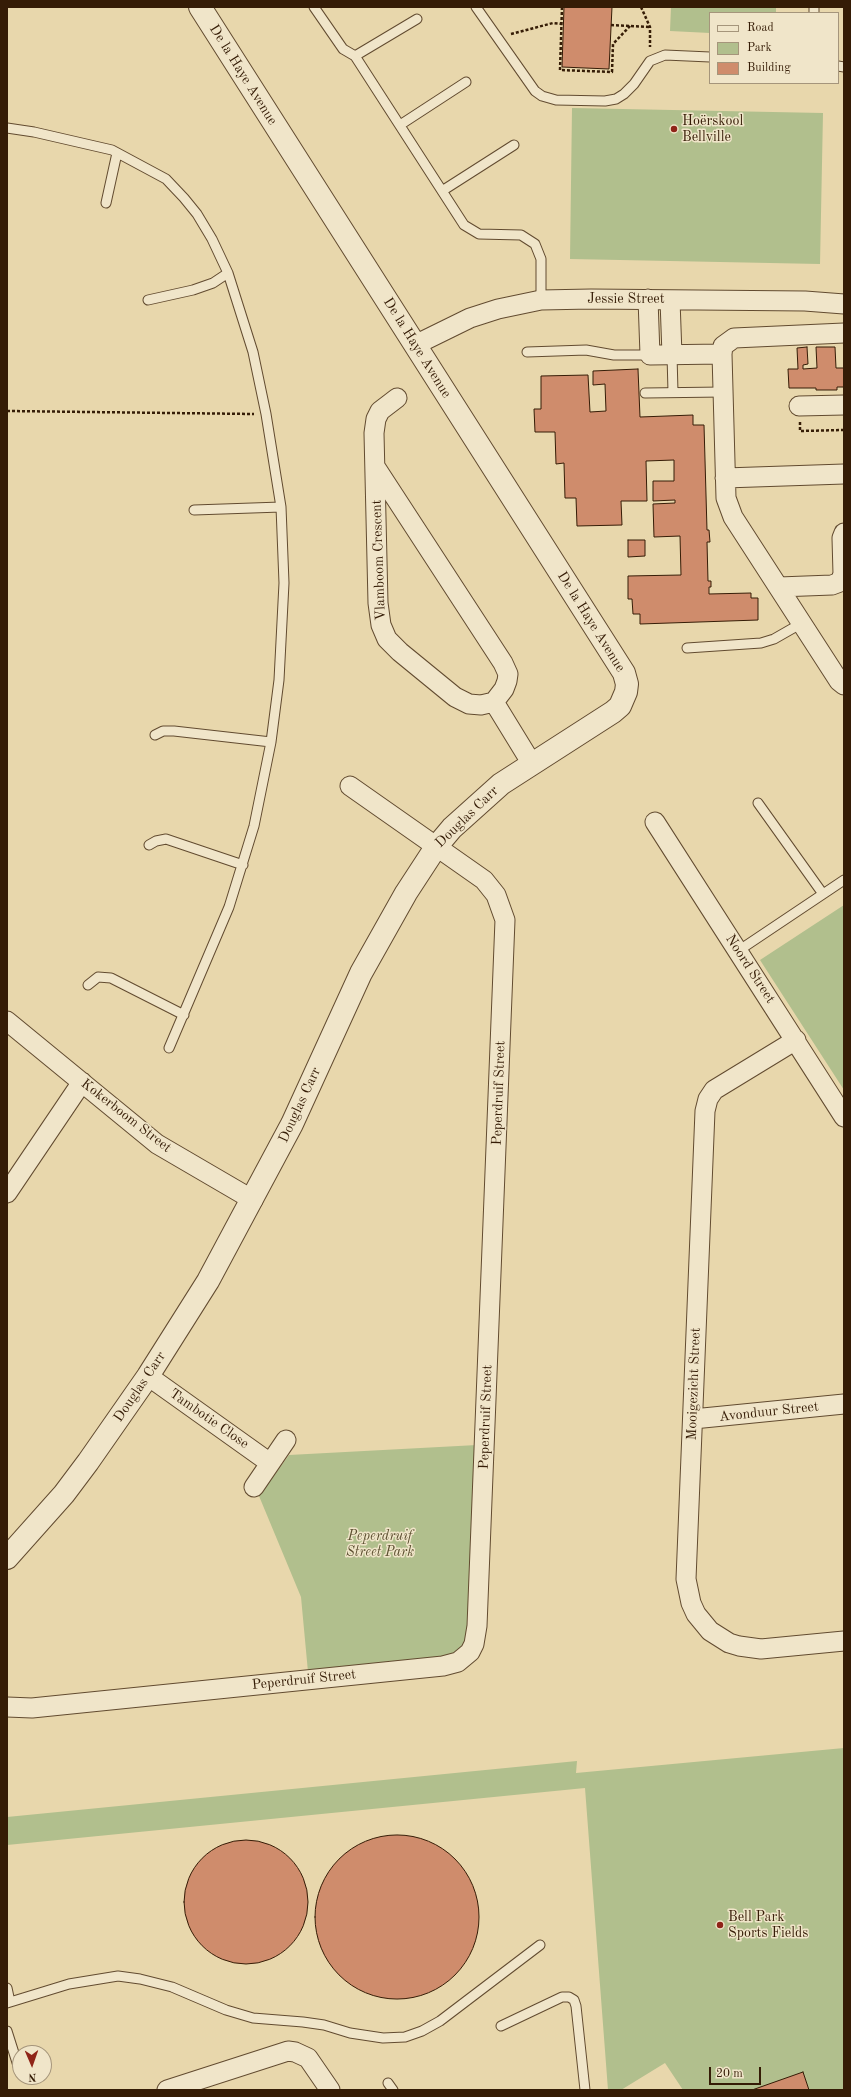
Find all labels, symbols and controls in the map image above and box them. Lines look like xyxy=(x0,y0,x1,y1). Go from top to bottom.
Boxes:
legend xyxy=(709,12,839,84)
street label: De la Haye Avenue xyxy=(205,22,281,128)
text: Road xyxy=(747,22,774,34)
text: Park xyxy=(747,42,772,54)
text: Building xyxy=(747,62,791,74)
place label: Hoërskool Bellville xyxy=(682,113,743,146)
marker: Hoërskool Bellville xyxy=(669,124,679,134)
street label: Jessie Street xyxy=(587,291,665,307)
street label: De la Haye Avenue xyxy=(379,295,455,401)
street label: Vlamboom Crescent xyxy=(368,499,390,621)
street label: De la Haye Avenue xyxy=(553,569,629,675)
street label: Douglas Carr xyxy=(432,783,502,851)
street label: Noord Street xyxy=(722,931,778,1007)
street label: Peperdruif Street xyxy=(489,1040,509,1146)
street label: Douglas Carr xyxy=(275,1065,325,1145)
street label: Kokerboom Street xyxy=(77,1075,175,1157)
street label: Mooigezicht Street xyxy=(684,1327,704,1441)
street label: Douglas Carr xyxy=(110,1349,170,1425)
street label: Peperdruif Street xyxy=(476,1364,496,1470)
street label: Tambotie Close xyxy=(166,1385,252,1453)
street label: Avonduur Street xyxy=(718,1398,820,1426)
park label: Peperdruif Street Park xyxy=(346,1528,414,1560)
street label: Peperdruif Street xyxy=(251,1666,357,1694)
place label: Bell Park Sports Fields xyxy=(728,1909,808,1942)
marker: Bell Park Sports Fields xyxy=(715,1920,725,1930)
north arrow xyxy=(12,2045,52,2085)
scale bar xyxy=(711,2059,763,2085)
text: 20 m xyxy=(716,2068,743,2080)
text: N xyxy=(28,2071,37,2082)

